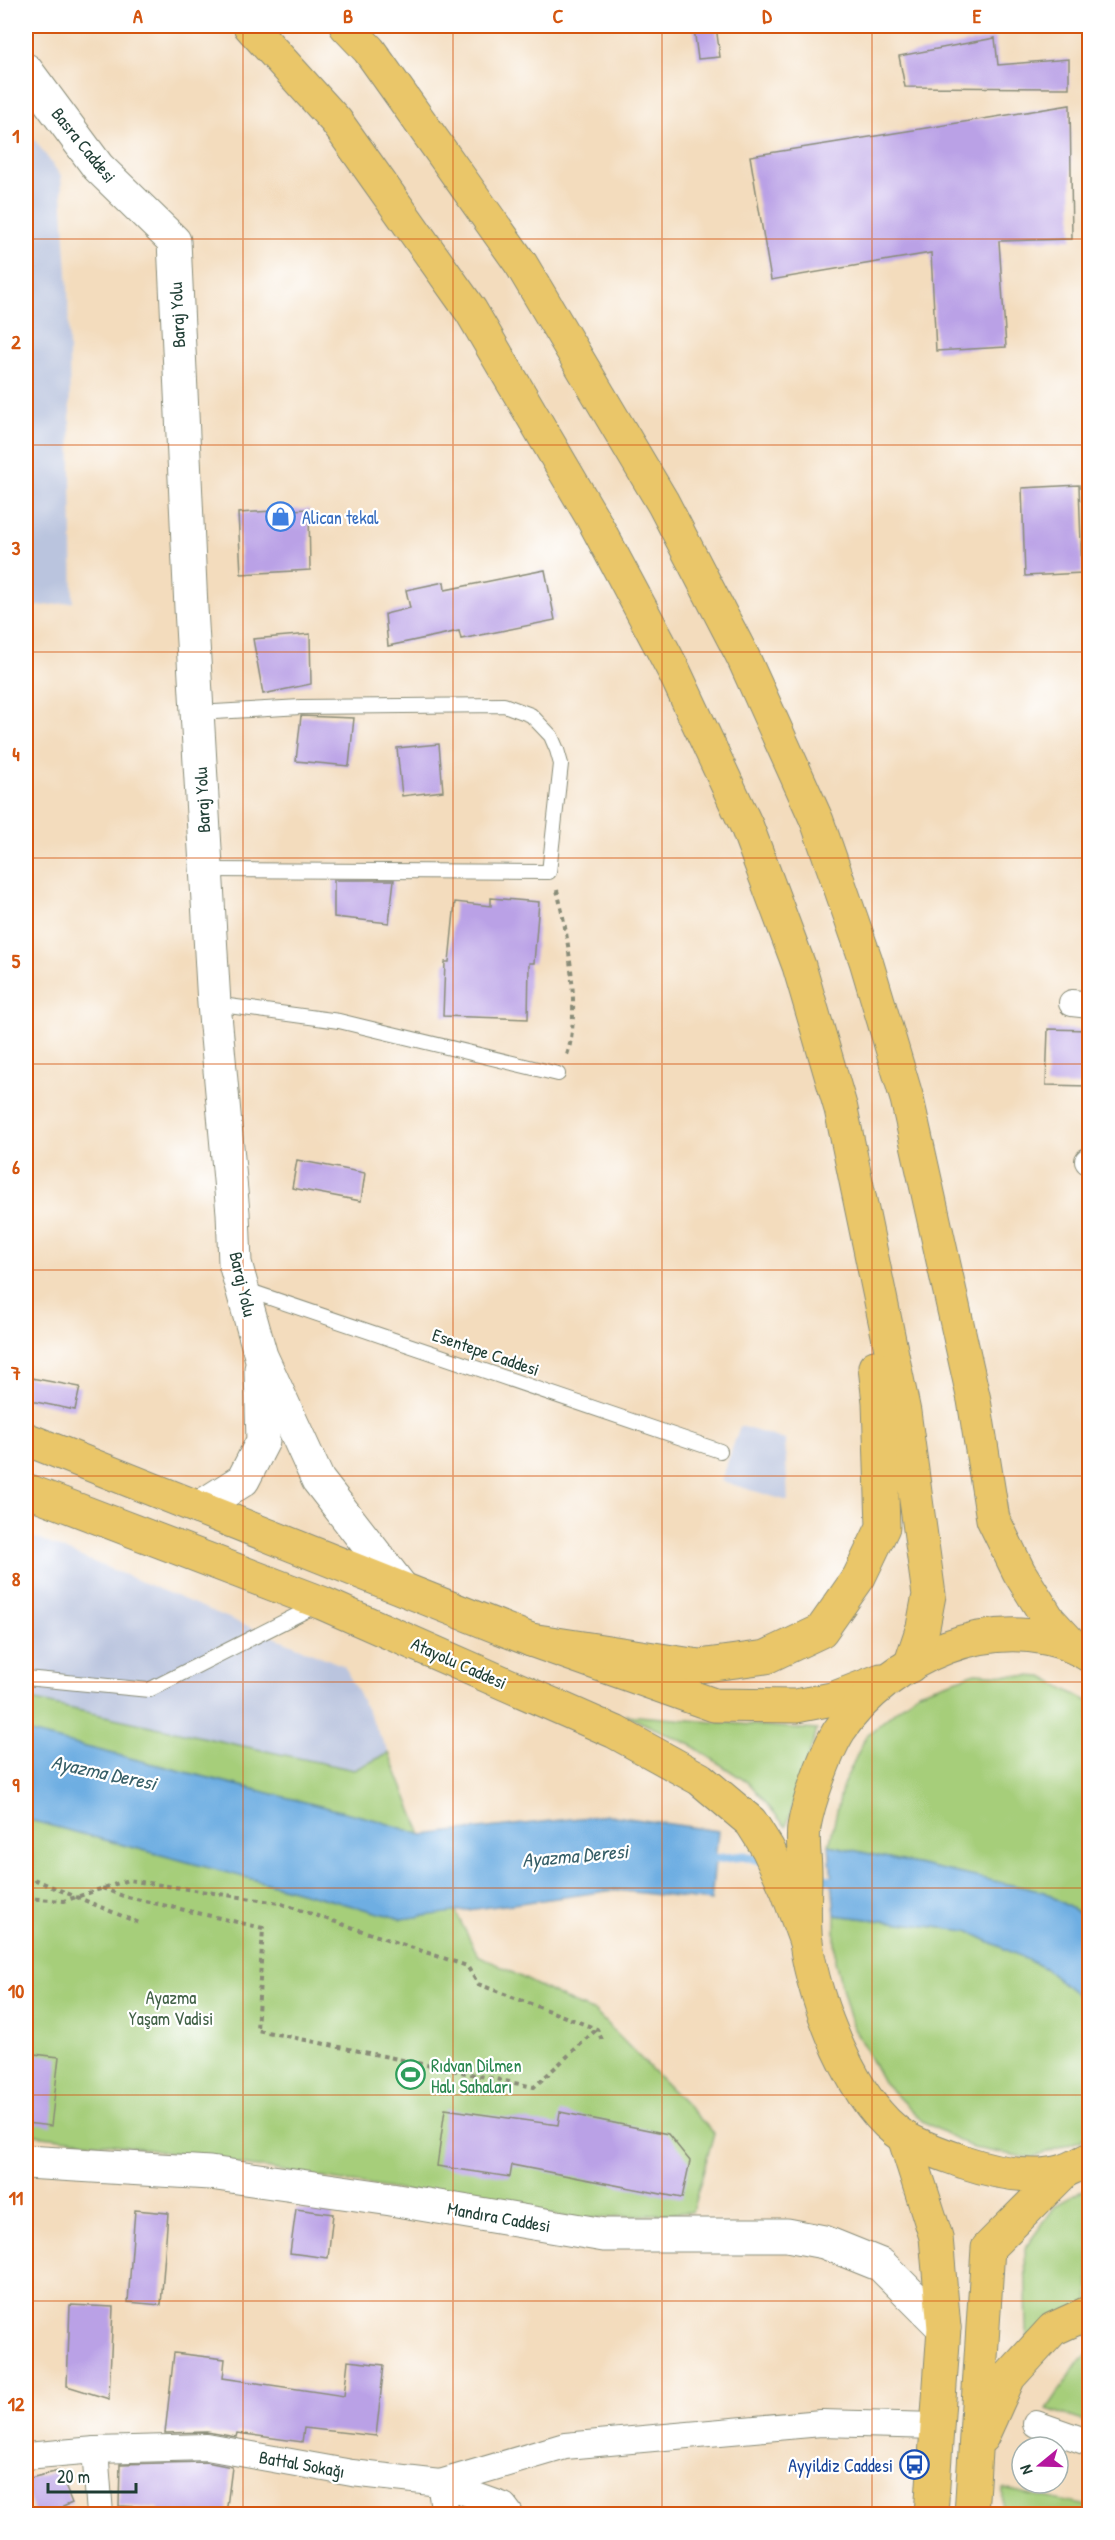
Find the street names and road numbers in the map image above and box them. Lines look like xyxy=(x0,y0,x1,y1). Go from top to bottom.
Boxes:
street label: Basra Caddesi xyxy=(46,102,122,188)
street label: Baraj Yolu xyxy=(163,282,191,348)
street label: Baraj Yolu xyxy=(188,767,216,833)
street label: Baraj Yolu xyxy=(223,1249,263,1319)
street label: Esentepe Caddesi xyxy=(429,1322,543,1382)
street label: Atayolu Caddesi xyxy=(407,1631,511,1695)
street label: Mandıra Caddesi xyxy=(446,2196,552,2238)
street label: Battal Sokağı xyxy=(257,2444,347,2484)

